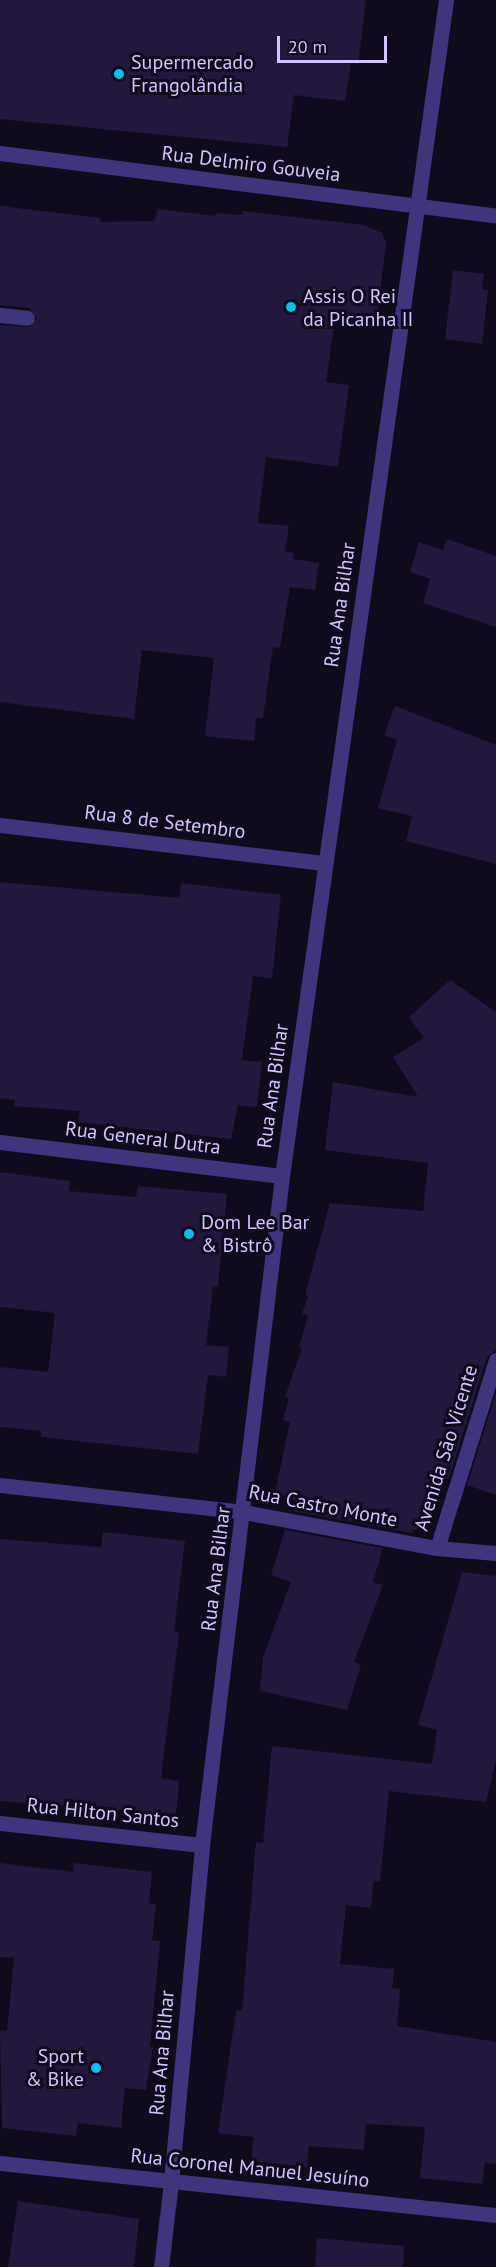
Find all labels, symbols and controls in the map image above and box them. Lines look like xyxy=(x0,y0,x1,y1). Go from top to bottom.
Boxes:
scale bar xyxy=(280,24,390,62)
text: 20 m xyxy=(288,35,327,58)
place label: Supermercado Frangolândia xyxy=(131,51,254,98)
marker: Supermercado Frangolândia xyxy=(112,67,126,81)
street label: Rua Delmiro Gouveia xyxy=(160,141,342,187)
place label: Assis O Rei da Picanha II xyxy=(303,284,413,331)
marker: Assis O Rei da Picanha II xyxy=(284,300,298,314)
street label: Rua Ana Bilhar xyxy=(319,541,361,669)
street label: Rua 8 de Setembro xyxy=(83,800,247,844)
street label: Rua Ana Bilhar xyxy=(252,1022,294,1150)
street label: Rua General Dutra xyxy=(64,1117,222,1159)
place label: Dom Lee Bar & Bistrô xyxy=(201,1210,309,1257)
marker: Dom Lee Bar & Bistrô xyxy=(182,1227,196,1241)
street label: Avenida São Vicente xyxy=(409,1362,483,1534)
street label: Rua Castro Monte xyxy=(247,1480,399,1532)
street label: Rua Ana Bilhar xyxy=(196,1505,236,1633)
street label: Rua Hilton Santos xyxy=(26,1793,180,1833)
street label: Rua Ana Bilhar xyxy=(145,1989,179,2117)
place label: Sport & Bike xyxy=(26,2044,84,2091)
marker: Sport & Bike xyxy=(89,2061,103,2075)
street label: Rua Coronel Manuel Jesuíno xyxy=(129,2144,371,2192)

